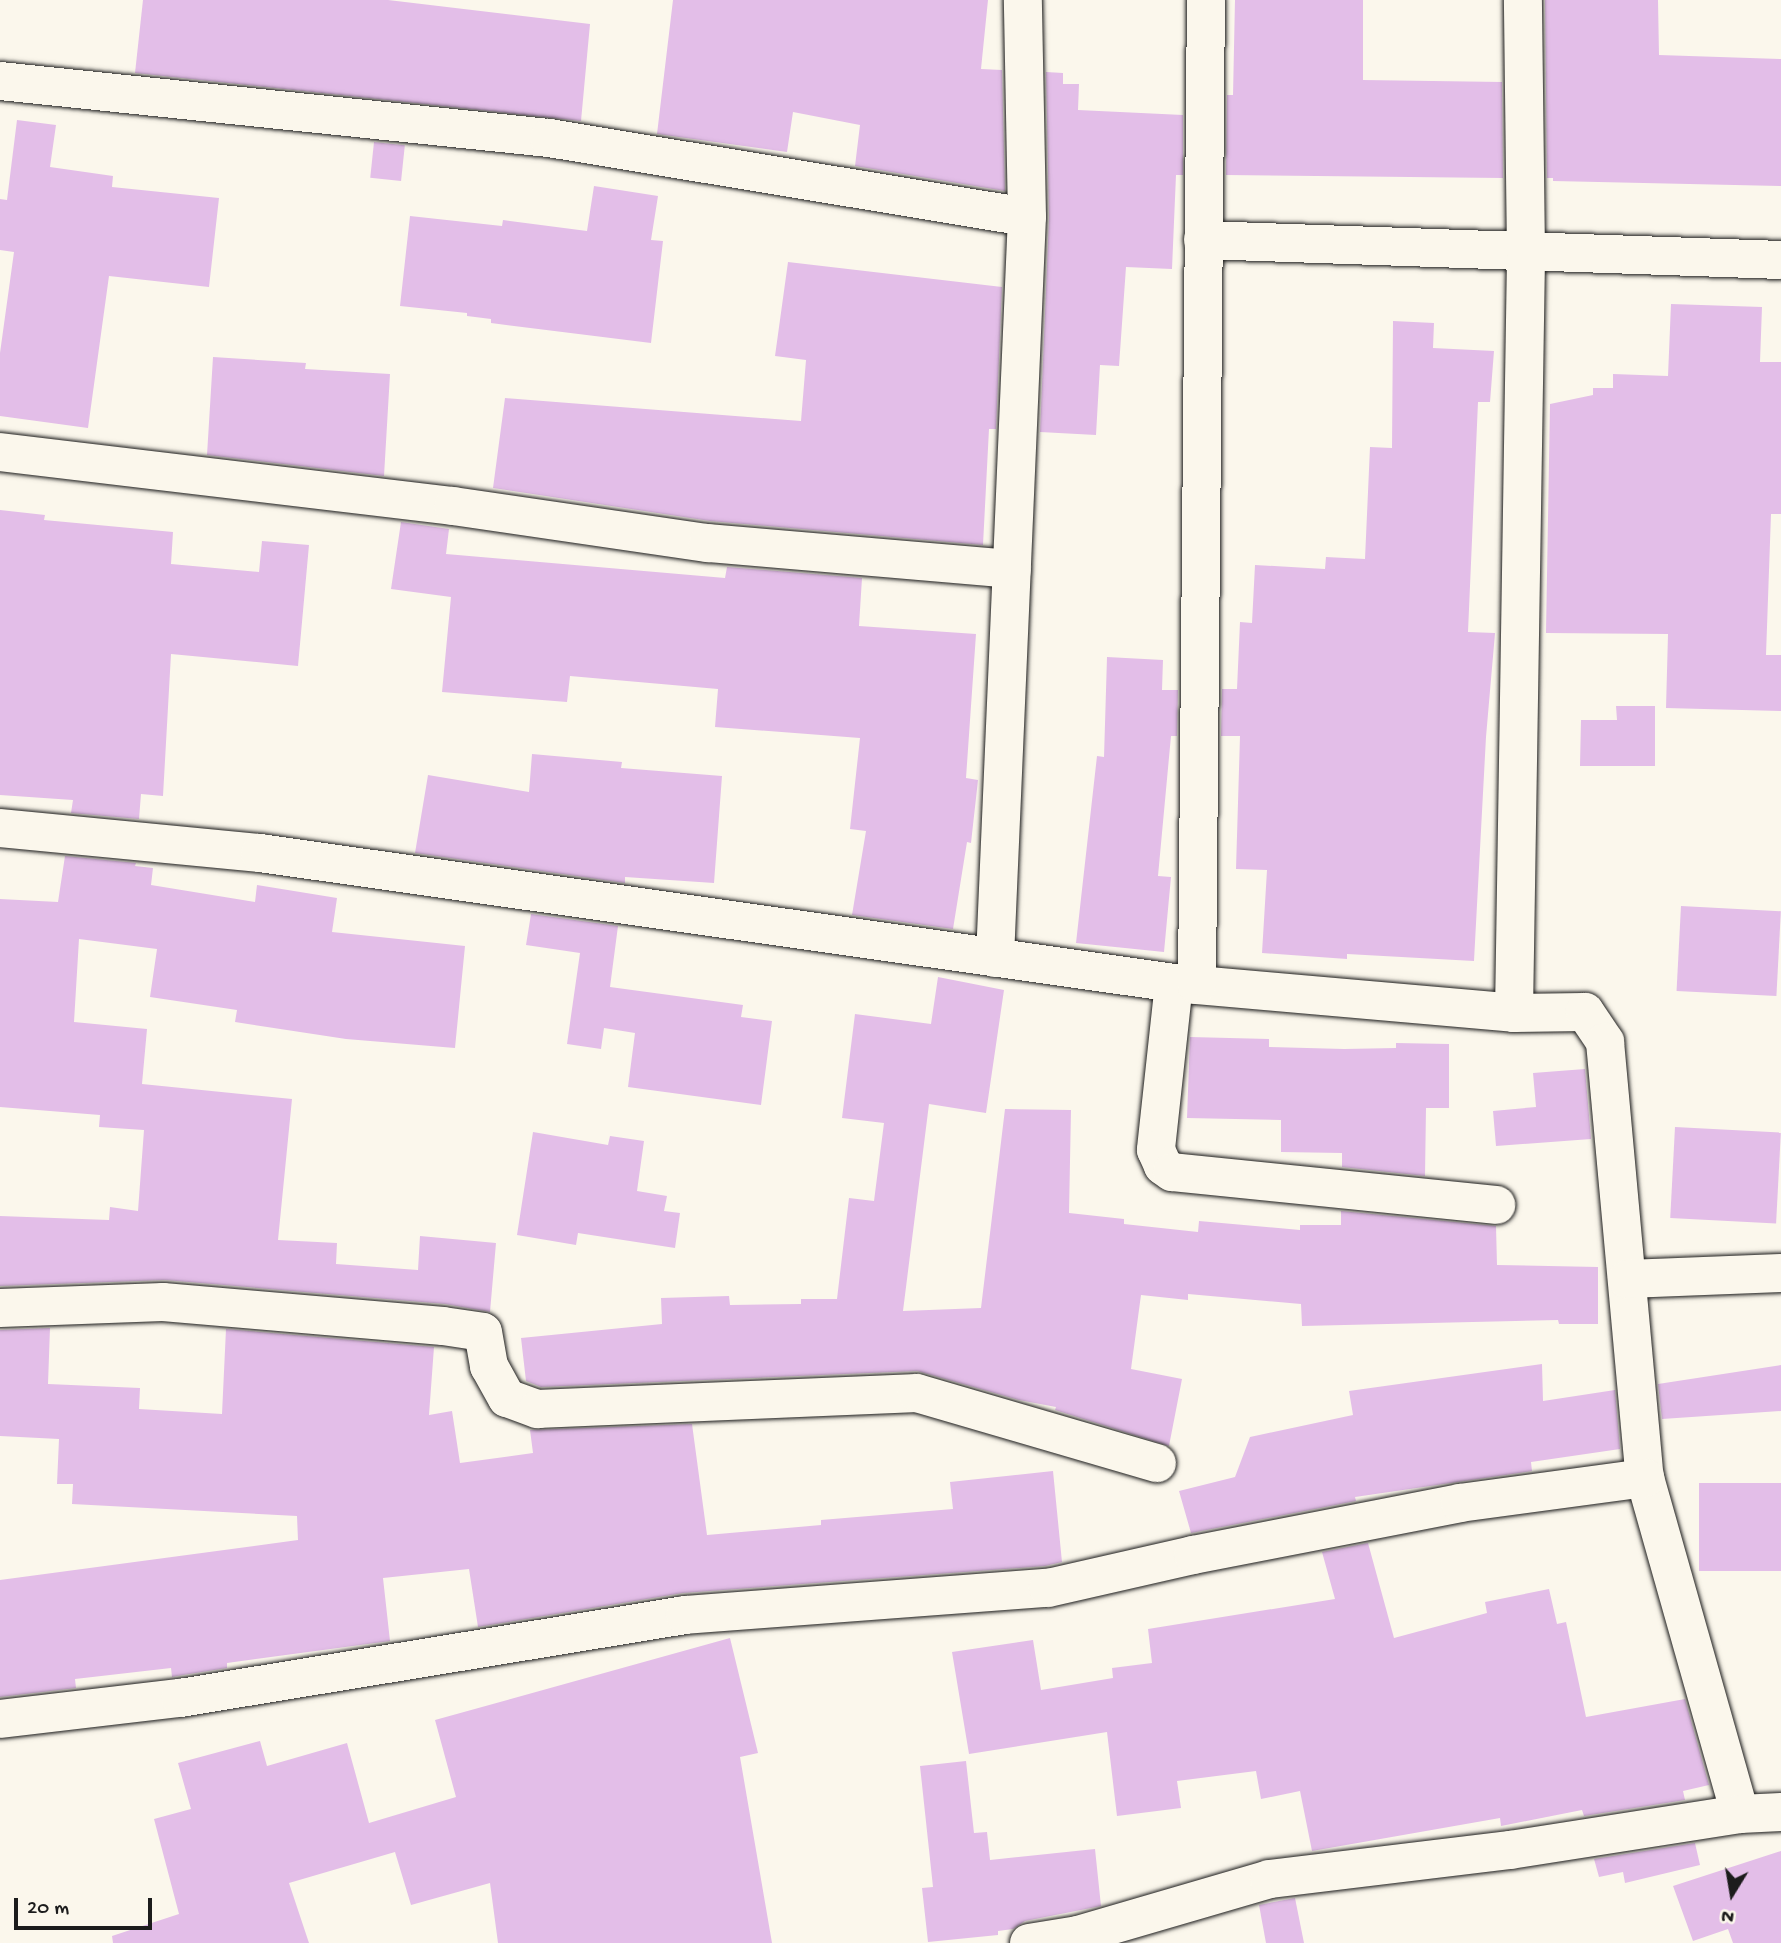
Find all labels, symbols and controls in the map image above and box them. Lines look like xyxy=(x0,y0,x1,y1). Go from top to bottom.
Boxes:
north arrow xyxy=(1697,1859,1767,1929)
scale bar xyxy=(18,1884,156,1928)
text: 20 m xyxy=(27,1897,69,1922)
text: N xyxy=(1720,1903,1736,1928)

